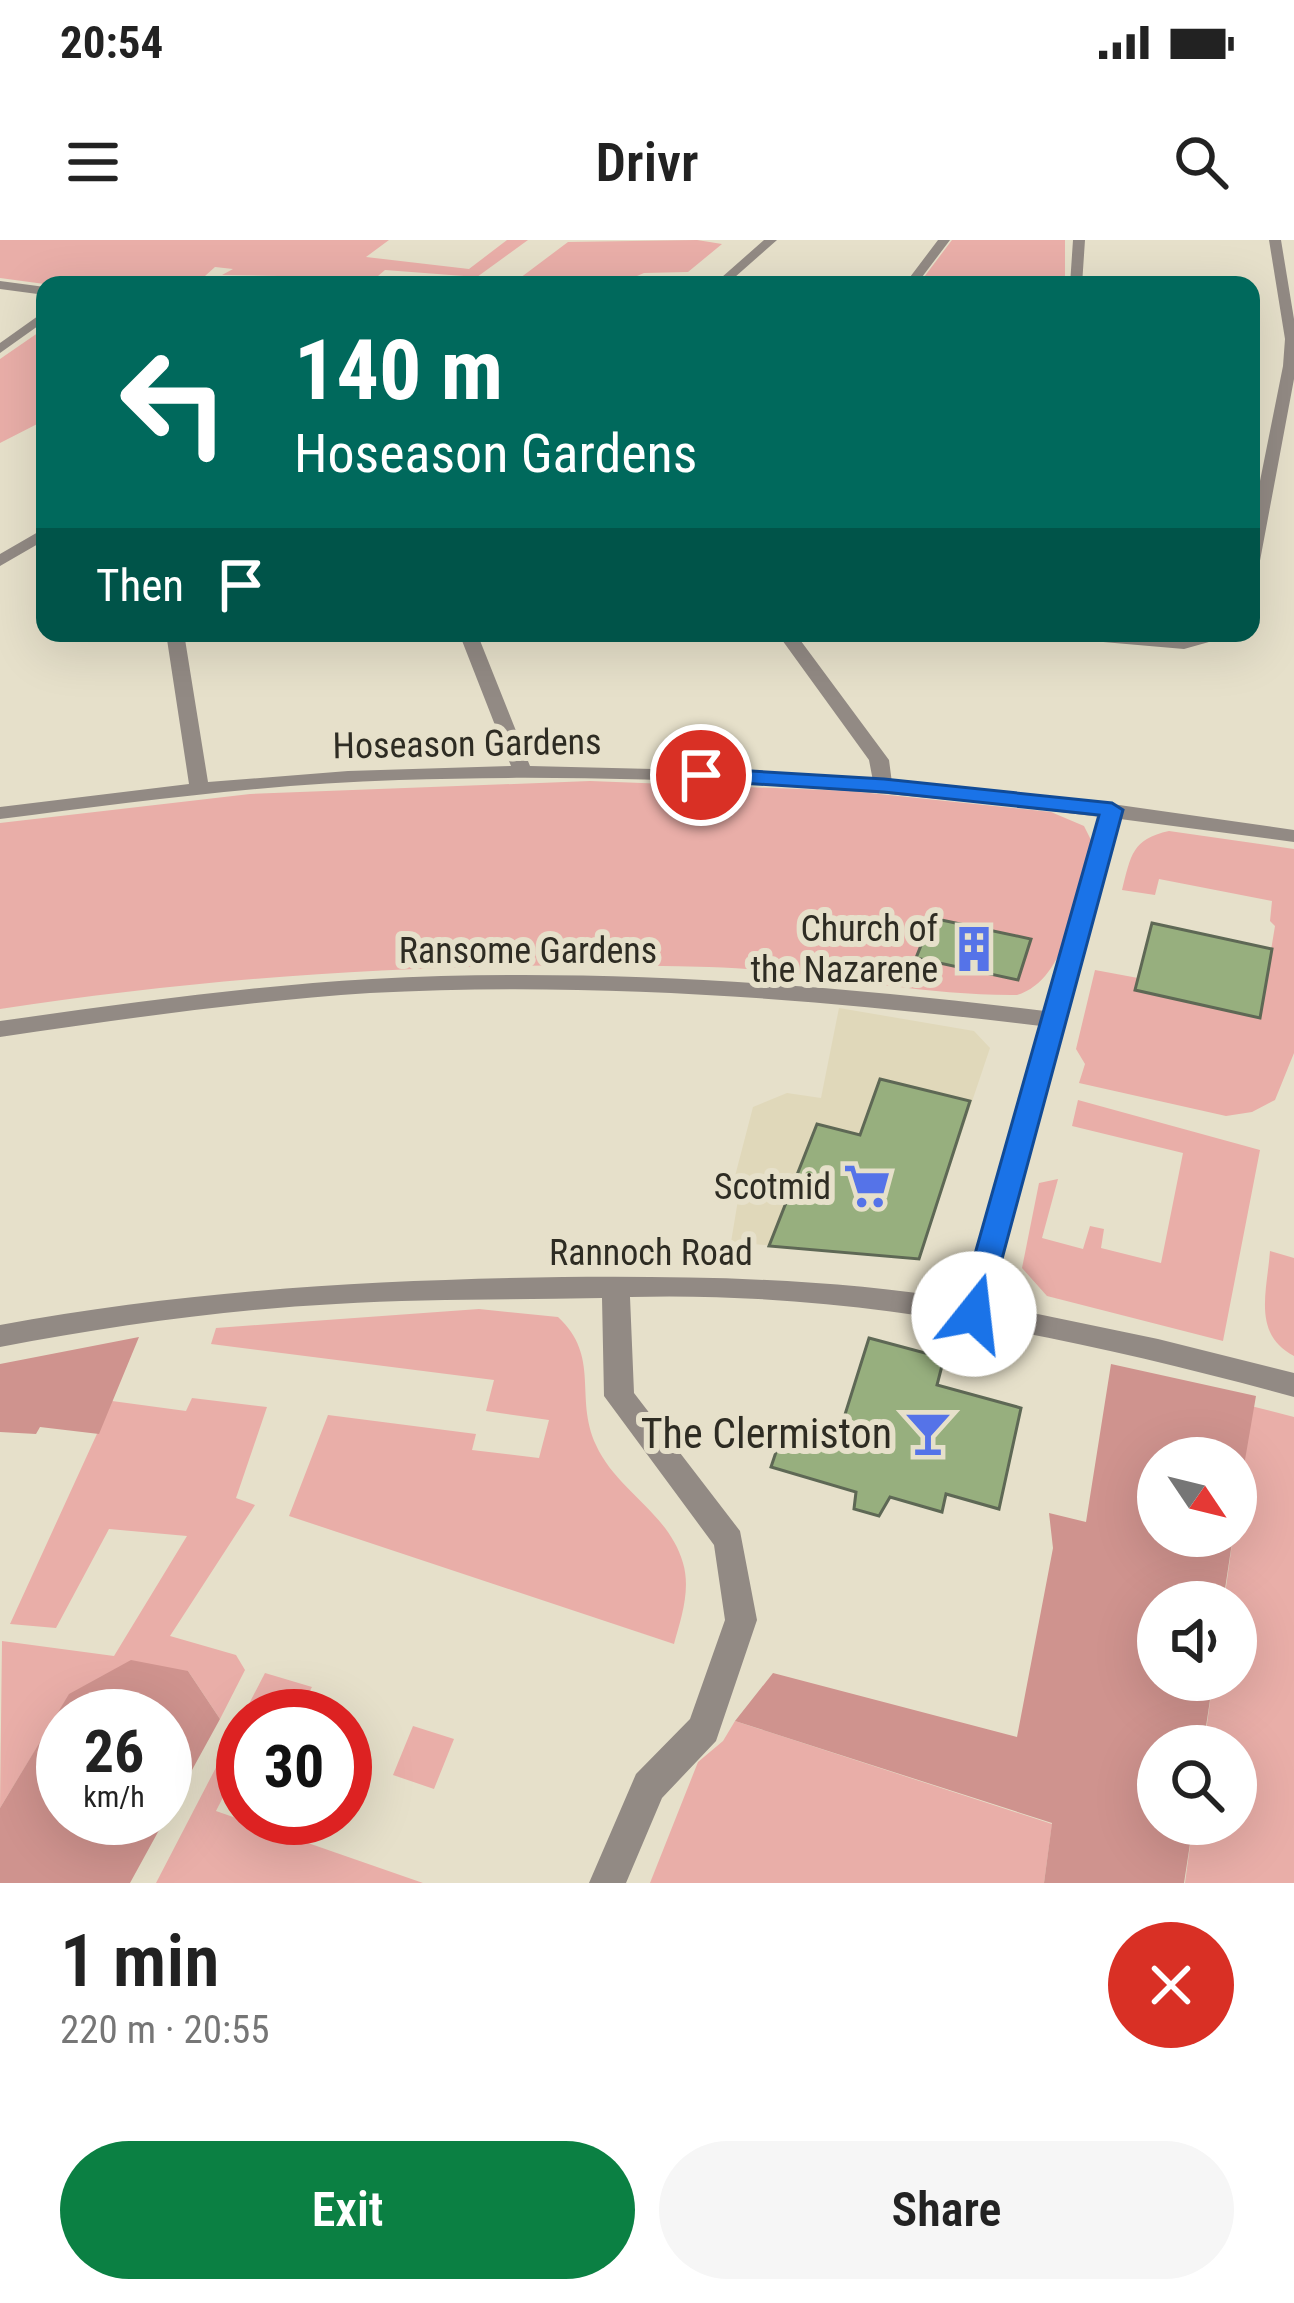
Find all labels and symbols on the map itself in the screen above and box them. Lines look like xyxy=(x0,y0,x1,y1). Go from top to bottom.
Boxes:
street label: Hoseason Gardens xyxy=(332,721,602,767)
pin xyxy=(650,724,752,826)
place label: Church of the Nazarene xyxy=(750,908,939,991)
building icon: Church of the Nazarene xyxy=(949,924,999,974)
street label: Ransome Gardens xyxy=(399,930,657,972)
supermarket icon: Scotmid xyxy=(842,1161,892,1211)
place label: Scotmid xyxy=(714,1166,831,1208)
street label: Rannoch Road xyxy=(549,1232,753,1274)
position arrow xyxy=(911,1251,1037,1377)
bar icon: The Clermiston xyxy=(903,1408,953,1458)
place label: The Clermiston xyxy=(641,1409,892,1458)
north arrow xyxy=(1137,1437,1257,1557)
speed limit sign: 30 xyxy=(216,1689,372,1845)

